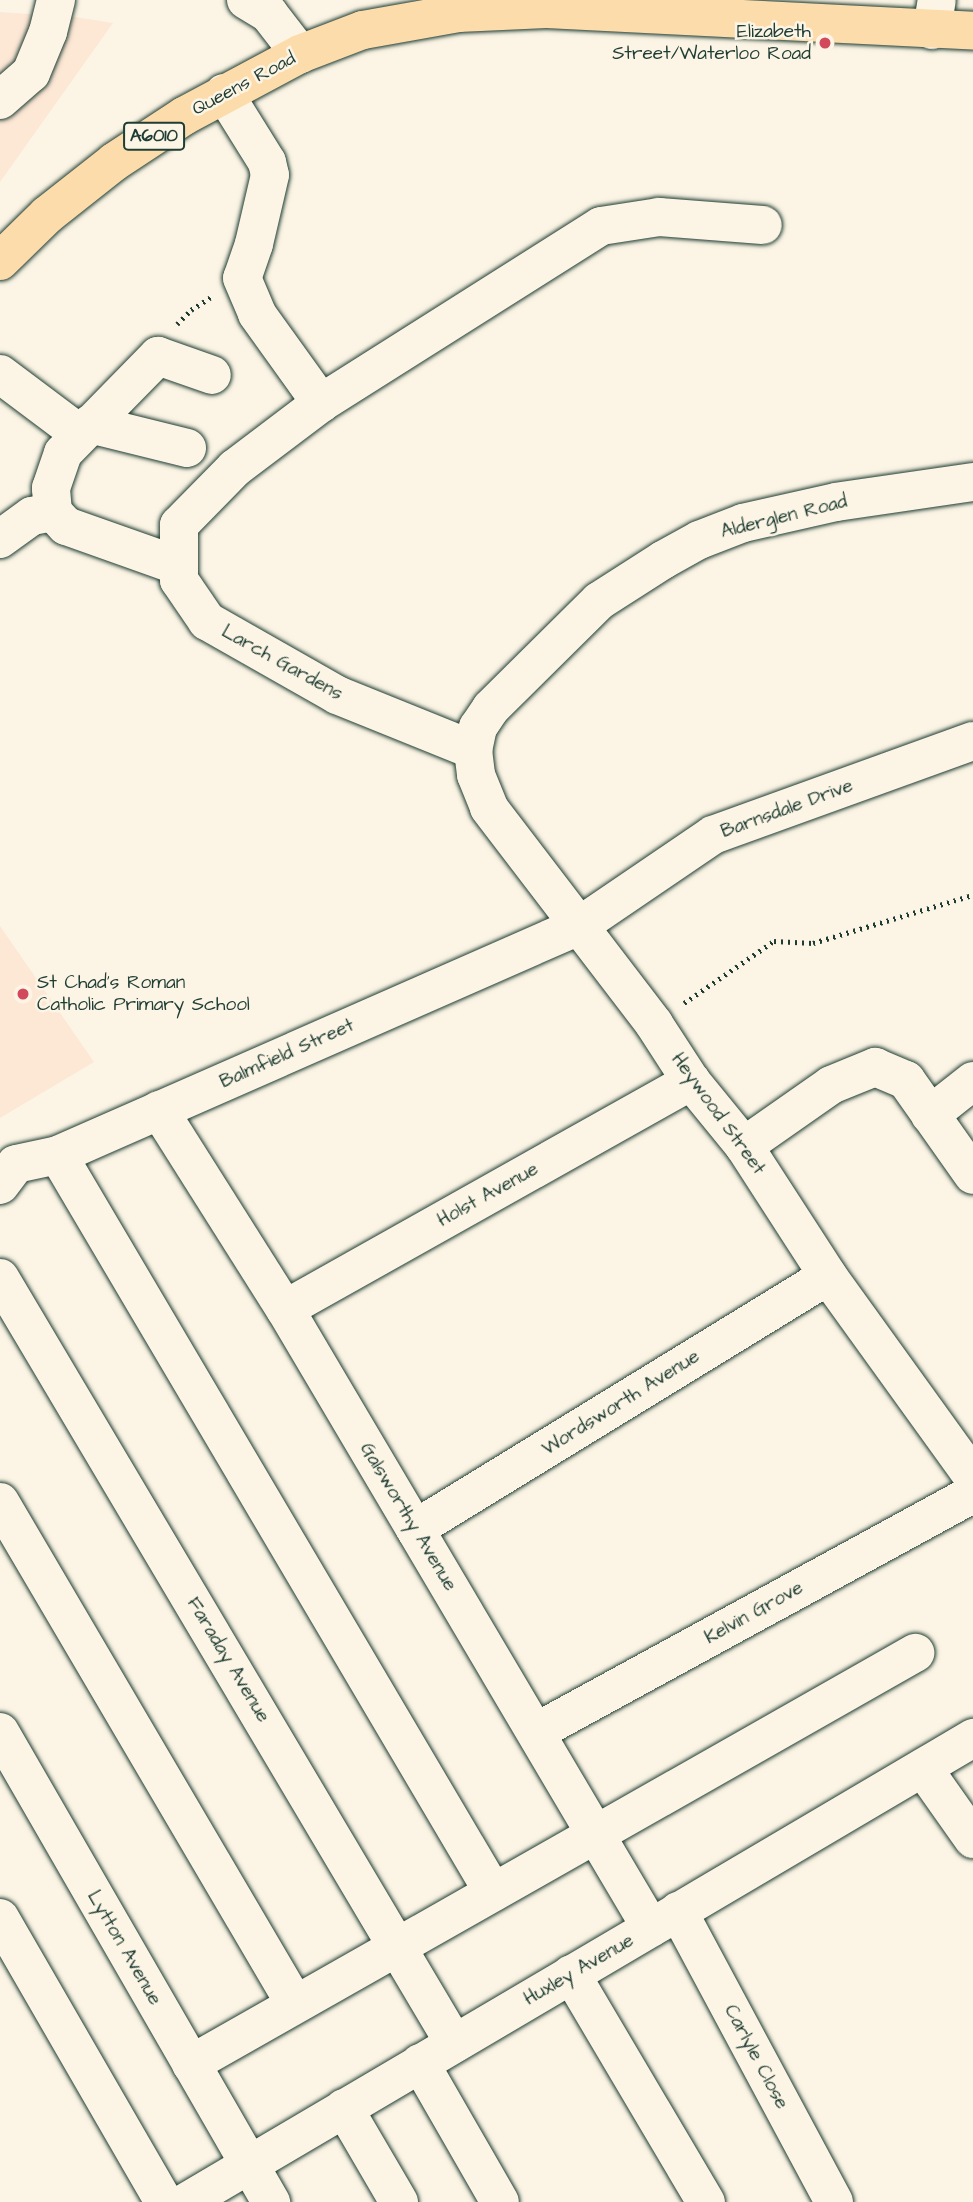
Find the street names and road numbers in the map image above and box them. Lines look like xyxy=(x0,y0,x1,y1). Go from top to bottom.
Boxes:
street label: Queens Road xyxy=(188,47,300,121)
road number: A6010 xyxy=(122,121,186,150)
street label: Alderglen Road xyxy=(718,490,850,544)
street label: Larch Gardens xyxy=(218,620,346,706)
street label: Barnsdale Drive xyxy=(718,775,856,843)
street label: Balmfield Street xyxy=(216,1014,358,1094)
street label: Heywood Street xyxy=(666,1049,770,1179)
street label: Holst Avenue xyxy=(434,1158,542,1232)
street label: Wordsworth Avenue xyxy=(538,1345,704,1461)
street label: Galsworthy Avenue xyxy=(355,1439,461,1595)
street label: Kelvin Grove xyxy=(701,1577,807,1649)
street label: Faraday Avenue xyxy=(182,1593,274,1727)
street label: Lytton Avenue xyxy=(82,1887,166,2009)
street label: Huxley Avenue xyxy=(520,1929,638,2011)
street label: Carlyle Close xyxy=(719,2001,793,2113)

